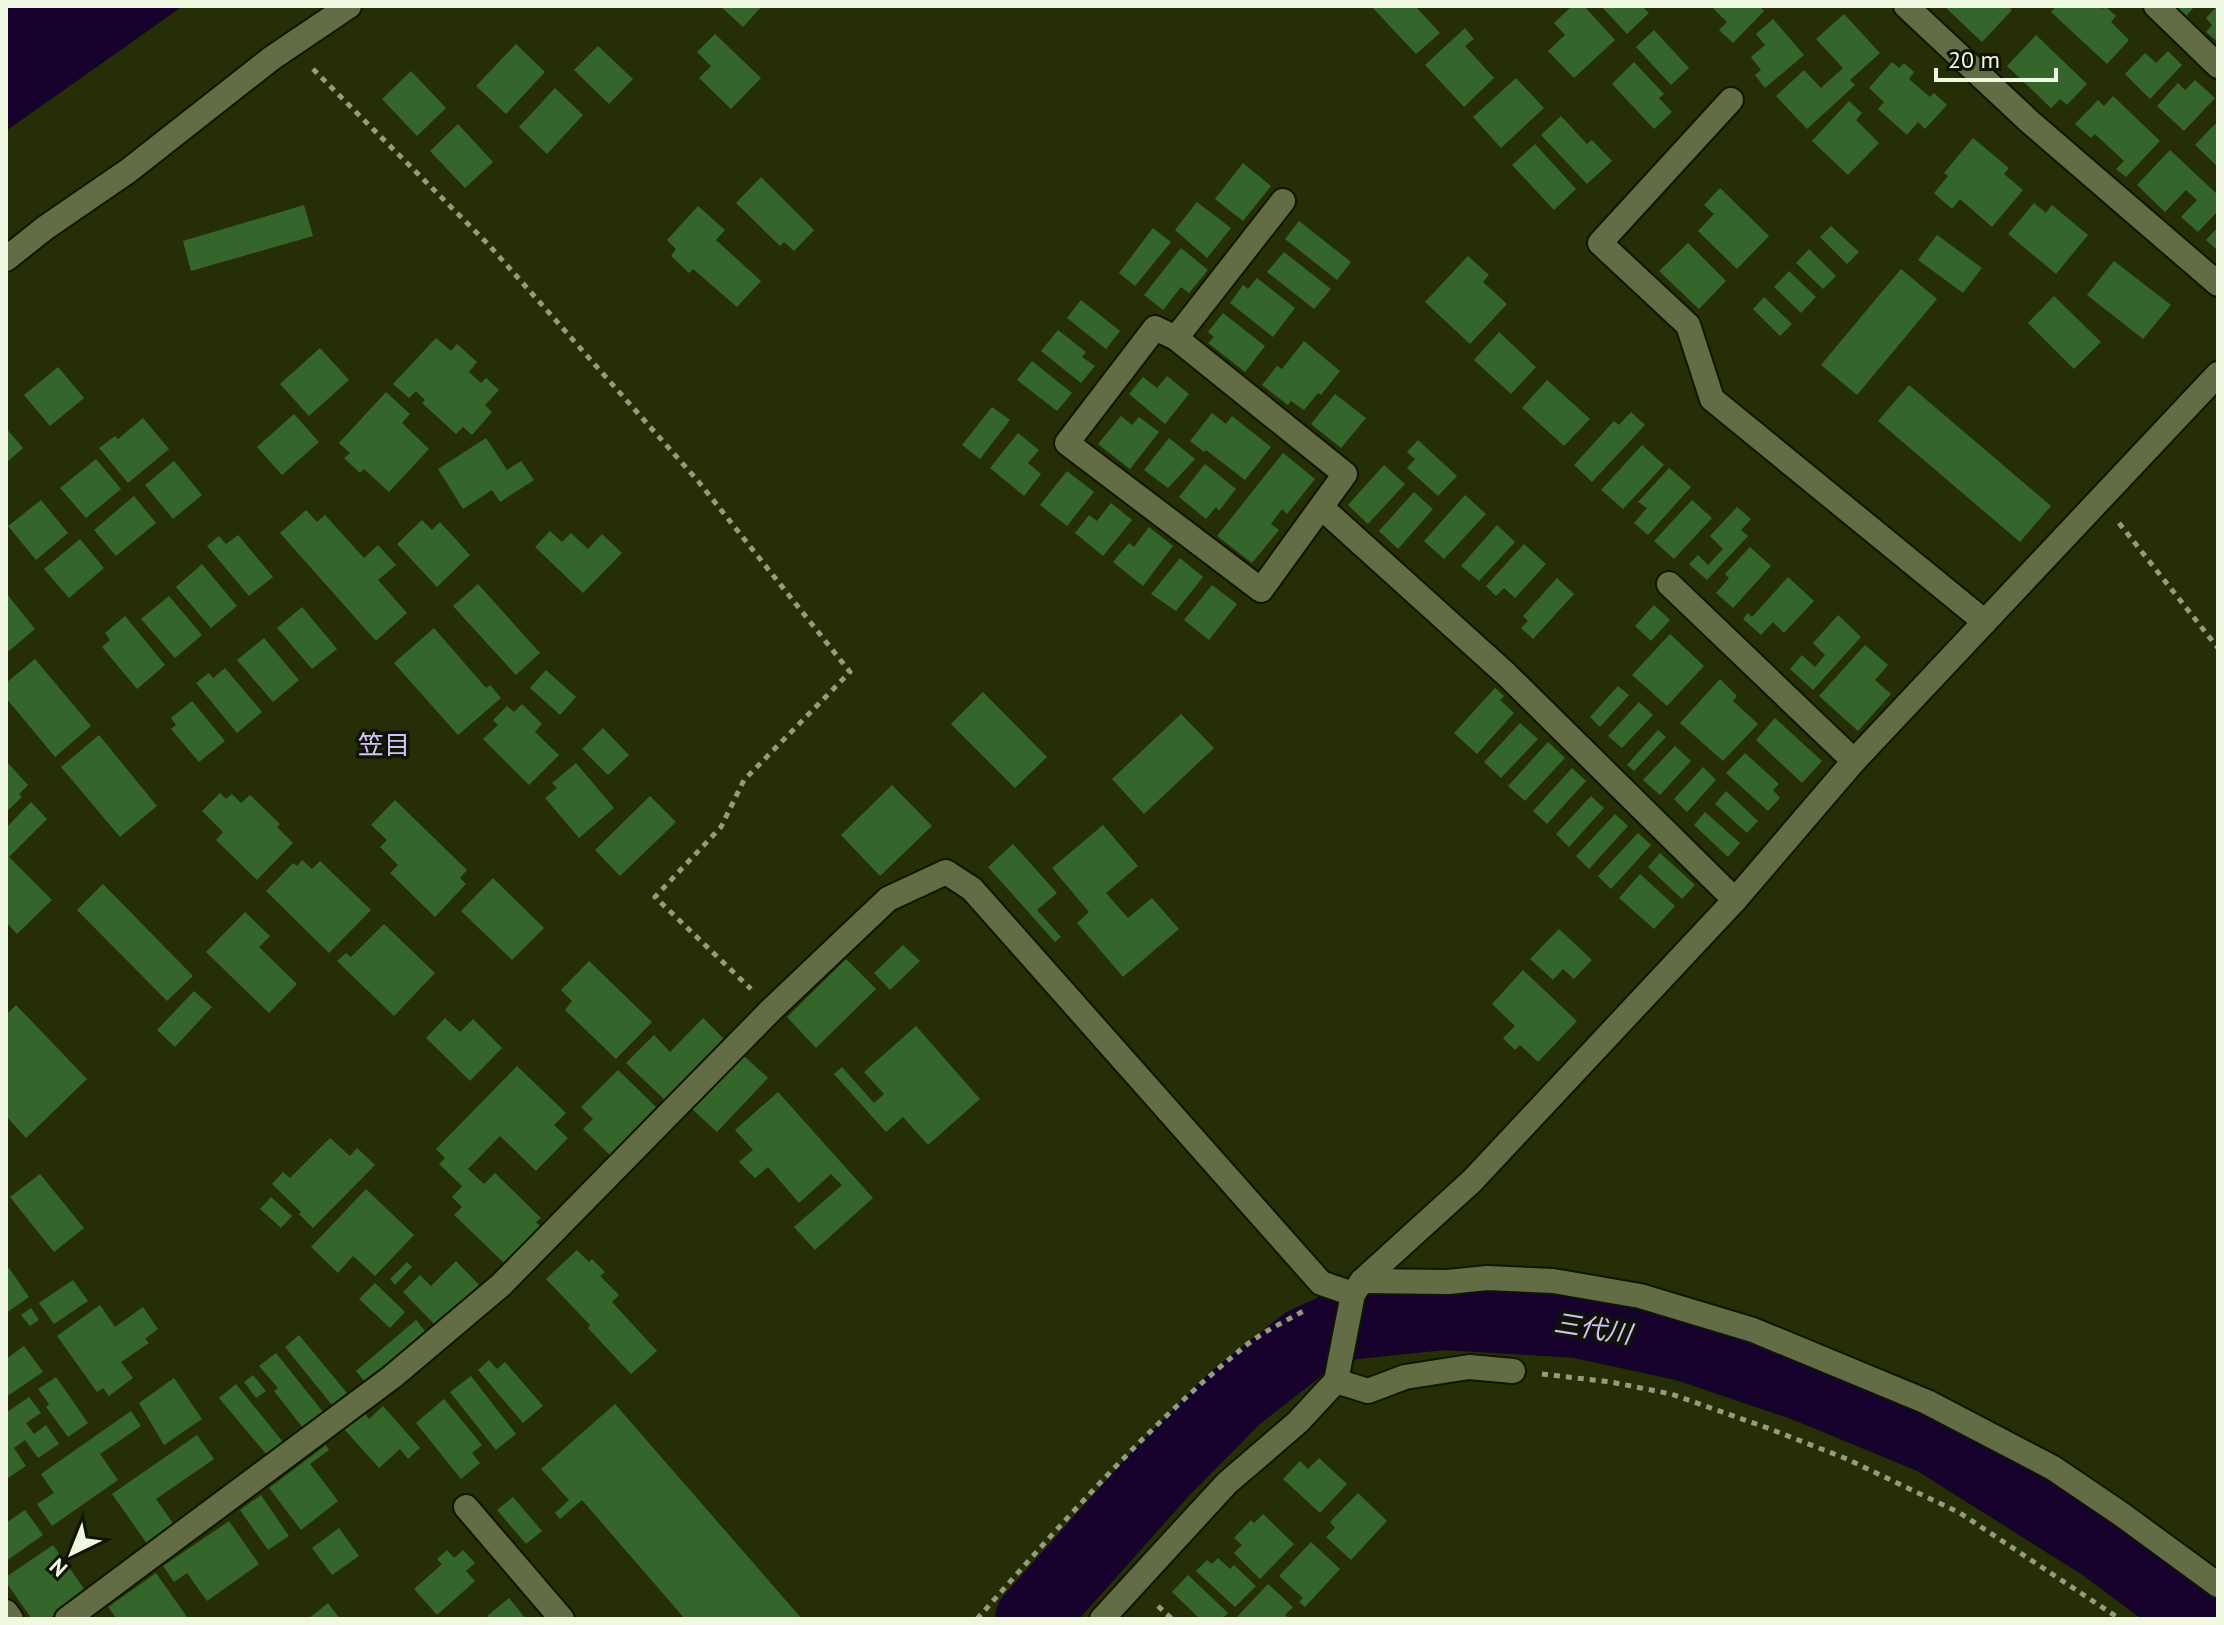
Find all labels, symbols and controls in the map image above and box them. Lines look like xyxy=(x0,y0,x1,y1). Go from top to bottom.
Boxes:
scale bar xyxy=(1936,32,2056,82)
text: 20 m xyxy=(1948,44,2000,75)
district label: 笠目 xyxy=(358,728,410,761)
water label: 三代川 xyxy=(1552,1306,1637,1351)
north arrow xyxy=(32,1513,112,1593)
text: N xyxy=(44,1552,73,1583)

